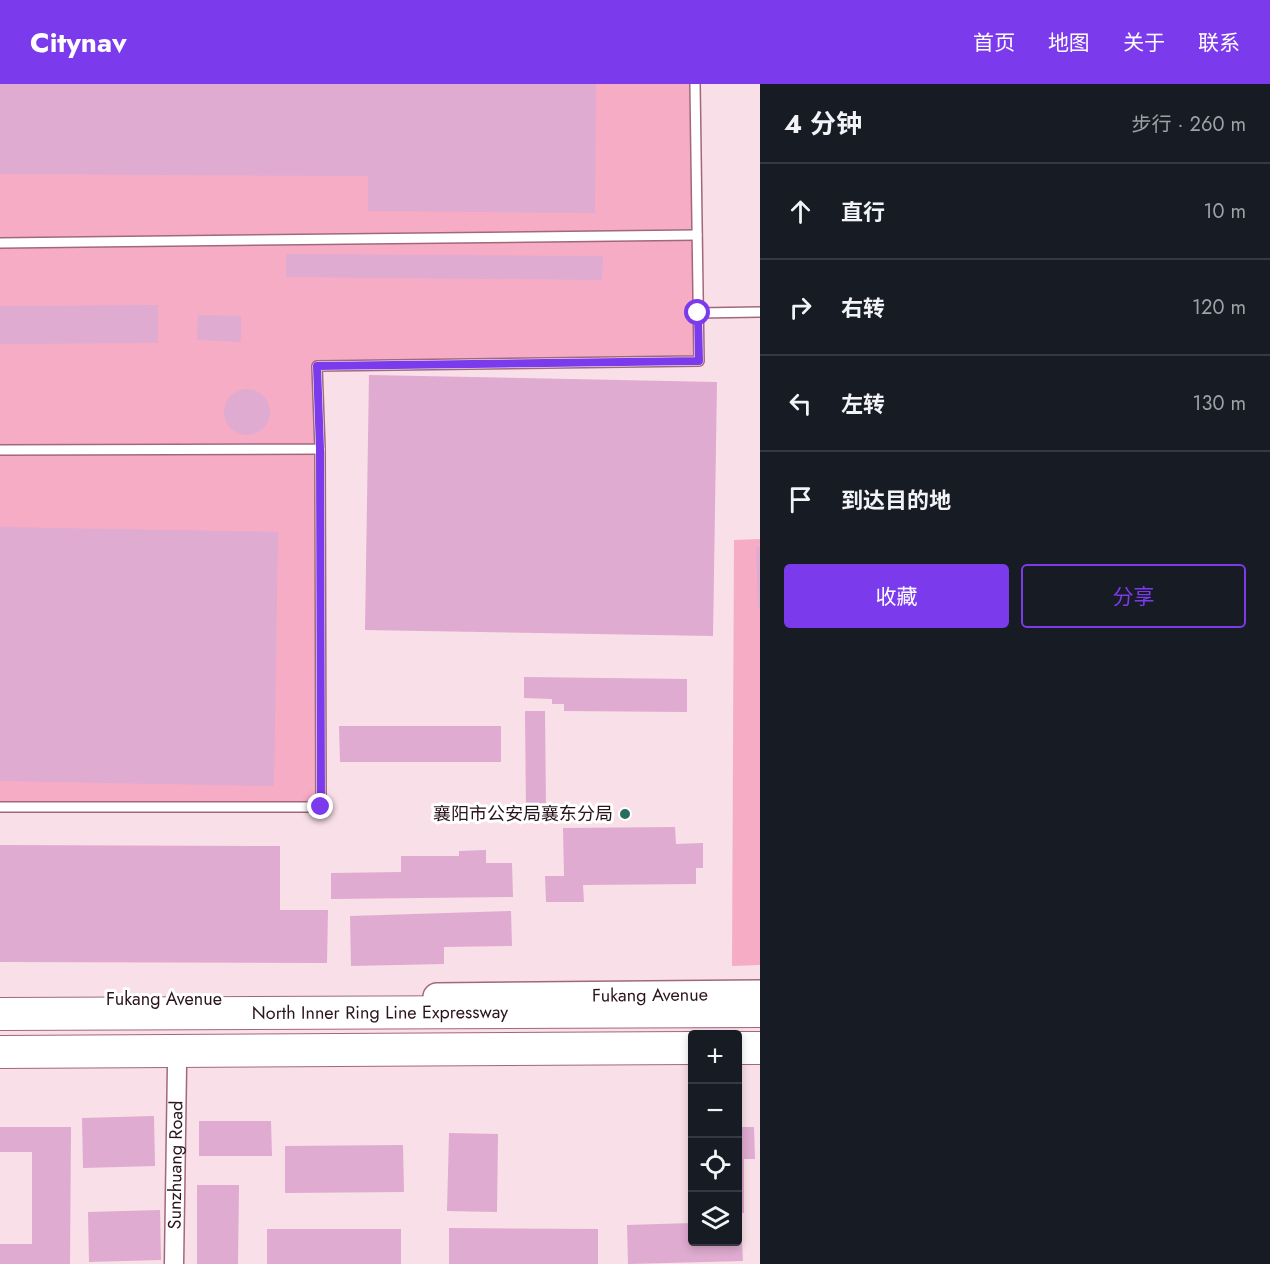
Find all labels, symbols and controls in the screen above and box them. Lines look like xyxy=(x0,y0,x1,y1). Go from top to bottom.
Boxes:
text: Citynav xyxy=(30,22,127,63)
text: 首页 xyxy=(973,28,1015,58)
text: 地图 xyxy=(1048,28,1090,58)
text: 关于 xyxy=(1123,28,1165,58)
text: 联系 xyxy=(1198,28,1240,58)
text: 4 分钟 xyxy=(784,105,862,143)
text: 步行 · 260 m xyxy=(1132,110,1246,139)
icon: ahead xyxy=(784,195,817,228)
text: 直行 xyxy=(841,196,885,228)
text: 10 m xyxy=(1203,197,1246,226)
icon: right xyxy=(784,291,817,324)
text: 右转 xyxy=(841,292,885,324)
text: 120 m xyxy=(1192,293,1246,322)
route start xyxy=(684,299,710,325)
icon: left xyxy=(784,387,817,420)
text: 左转 xyxy=(841,388,885,420)
text: 130 m xyxy=(1192,389,1246,418)
icon: arrive xyxy=(784,483,817,516)
text: 到达目的地 xyxy=(841,484,951,516)
button: 收藏 xyxy=(784,564,1009,628)
button: 分享 xyxy=(1021,564,1246,628)
route end xyxy=(307,793,333,819)
place label: 襄阳市公安局襄东分局 xyxy=(433,801,613,827)
marker: 襄阳市公安局襄东分局 xyxy=(618,807,632,821)
street label: Fukang Avenue xyxy=(592,981,708,1009)
street label: Fukang Avenue xyxy=(106,986,222,1012)
street label: North Inner Ring Line Expressway xyxy=(252,999,508,1026)
map controls xyxy=(688,1030,742,1246)
button: + xyxy=(688,1030,742,1084)
button: − xyxy=(688,1084,742,1138)
street label: Sunzhuang Road xyxy=(162,1101,189,1230)
button: locate xyxy=(688,1138,742,1192)
button: layers xyxy=(688,1192,742,1246)

